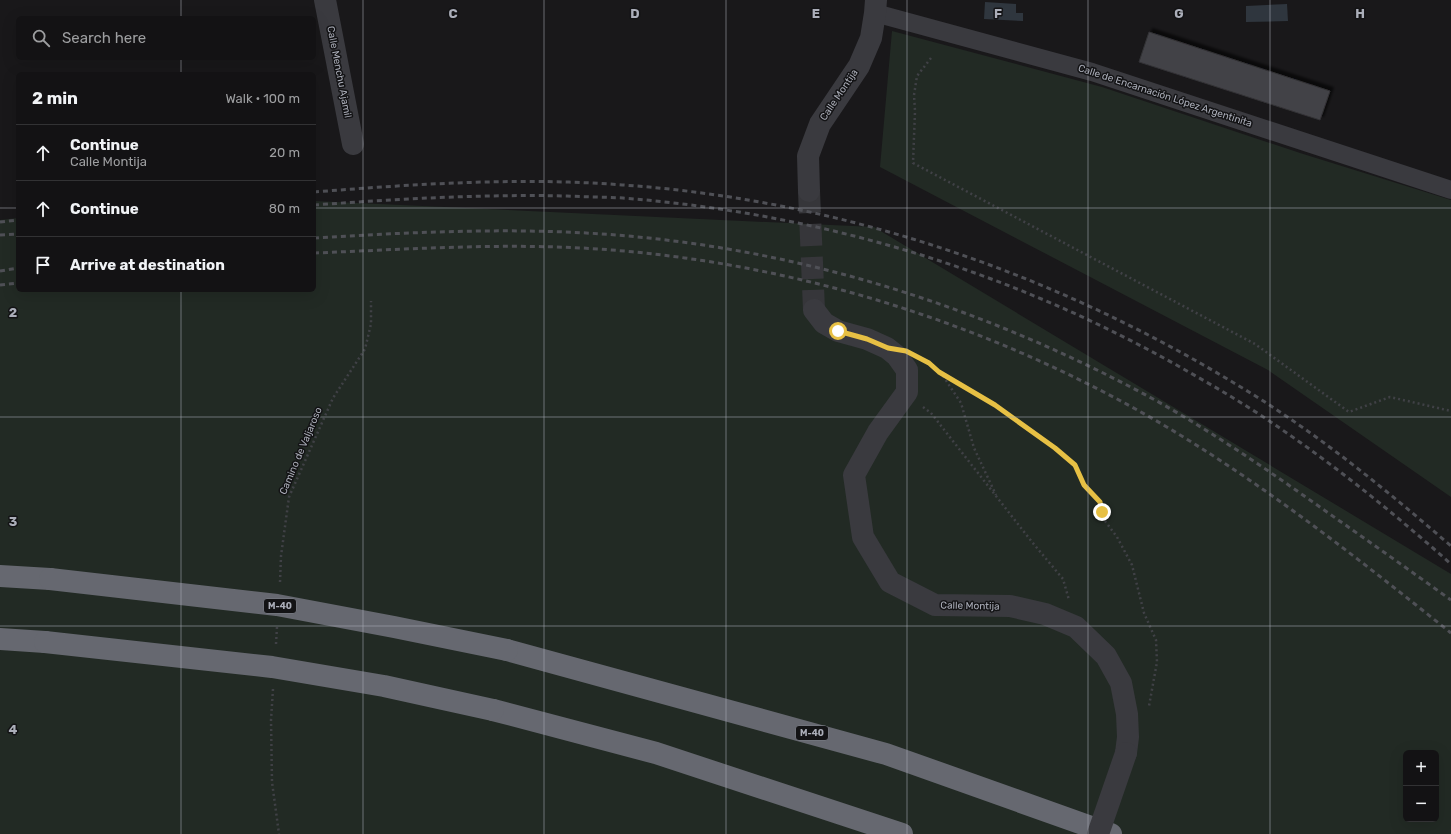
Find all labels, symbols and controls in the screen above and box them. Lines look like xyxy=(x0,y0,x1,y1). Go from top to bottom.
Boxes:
text: C xyxy=(448,6,458,21)
text: D xyxy=(630,6,640,21)
text: E xyxy=(812,6,820,21)
text: F xyxy=(994,6,1002,21)
text: G xyxy=(1174,6,1184,21)
text: H xyxy=(1355,6,1365,21)
search box xyxy=(16,16,316,60)
street label: Calle Menchu Ajamil xyxy=(324,25,354,119)
icon: search xyxy=(30,27,52,49)
text: Search here xyxy=(62,29,146,47)
street label: Calle de Encarnación López Argentinita xyxy=(1077,62,1253,130)
street label: Calle Montija xyxy=(817,67,861,123)
text: 2 min xyxy=(32,88,78,108)
text: Walk · 100 m xyxy=(225,91,300,106)
text: Continue xyxy=(70,136,139,154)
icon: ahead xyxy=(32,142,54,164)
text: 20 m xyxy=(269,145,300,160)
text: Calle Montija xyxy=(70,154,147,169)
icon: ahead xyxy=(32,198,54,220)
text: Continue xyxy=(70,200,139,218)
text: 80 m xyxy=(269,201,300,216)
icon: arrive xyxy=(32,254,54,276)
text: Arrive at destination xyxy=(70,256,225,274)
text: 2 xyxy=(9,305,17,320)
route start xyxy=(829,322,847,340)
street label: Camino de Valjaroso xyxy=(277,405,325,496)
route end xyxy=(1093,503,1111,521)
text: 3 xyxy=(9,514,18,529)
road number: M-40 xyxy=(264,599,296,613)
street label: Calle Montija xyxy=(940,599,1000,613)
text: 4 xyxy=(9,722,18,737)
road number: M-40 xyxy=(796,726,828,740)
map controls xyxy=(1403,750,1439,822)
button: + xyxy=(1403,750,1439,786)
button: − xyxy=(1403,786,1439,822)

